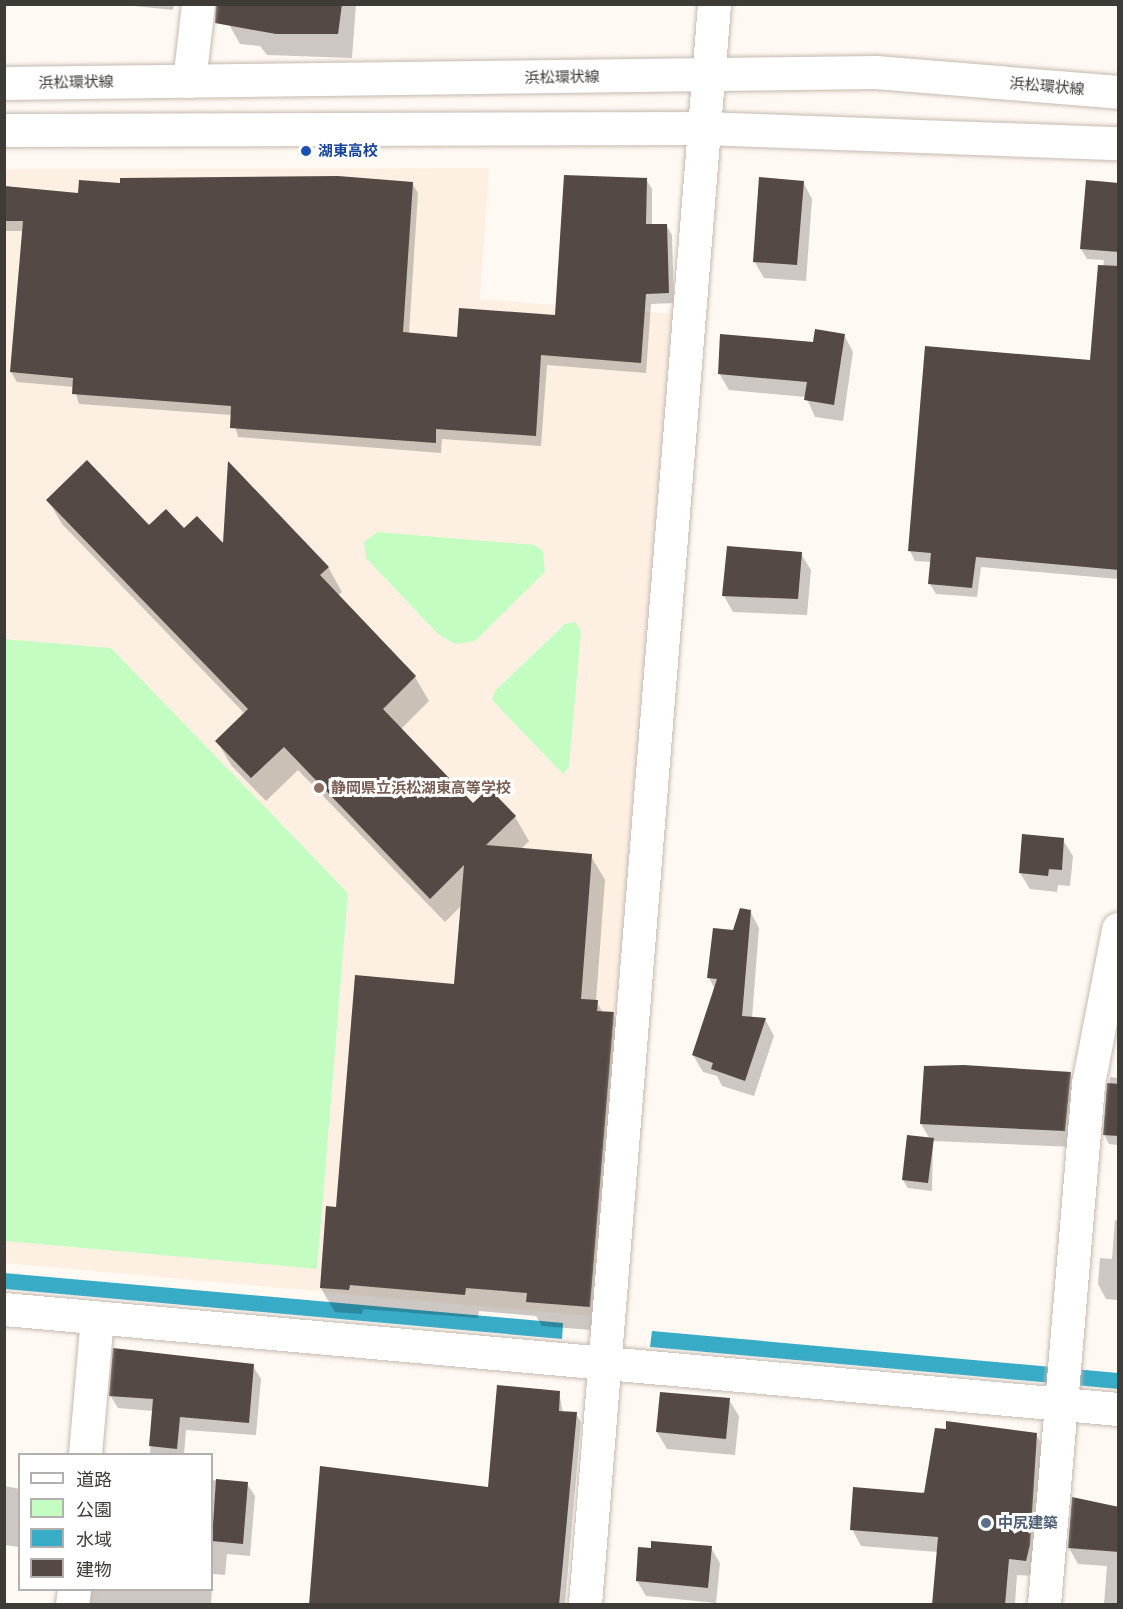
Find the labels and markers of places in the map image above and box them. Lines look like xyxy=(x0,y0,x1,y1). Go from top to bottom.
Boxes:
place label: 湖東高校 xyxy=(318,142,378,160)
marker: 湖東高校 xyxy=(299,144,313,158)
place label: 静岡県立浜松湖東高等学校 xyxy=(331,779,511,797)
marker: 静岡県立浜松湖東高等学校 xyxy=(312,781,326,795)
place label: 中尻建築 xyxy=(998,1514,1058,1532)
marker: 中尻建築 xyxy=(979,1516,993,1530)

